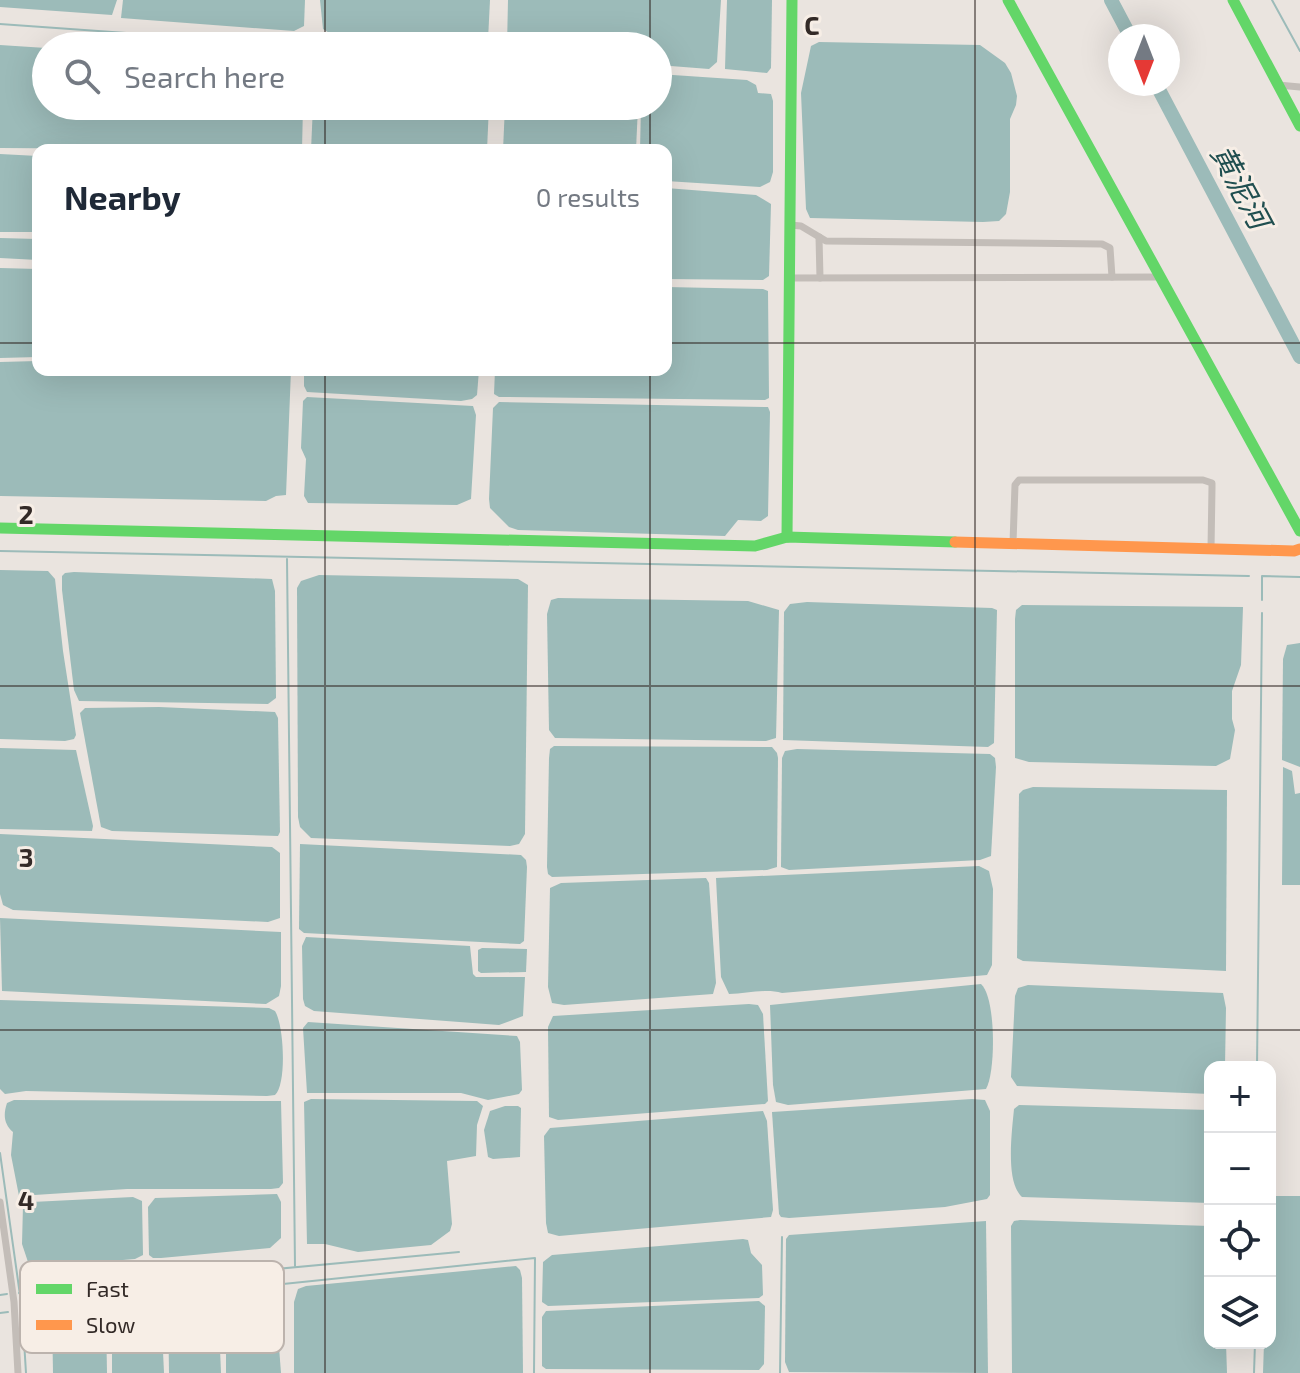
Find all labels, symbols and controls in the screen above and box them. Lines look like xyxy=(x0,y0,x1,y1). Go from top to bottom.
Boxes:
text: C xyxy=(804,9,820,40)
north arrow xyxy=(1108,24,1180,96)
search box xyxy=(32,32,672,120)
icon: search xyxy=(60,54,104,98)
text: Search here xyxy=(124,58,285,94)
water label: 黄泥河 xyxy=(1205,138,1281,239)
text: Nearby xyxy=(64,176,181,217)
text: 0 results xyxy=(536,181,640,212)
text: 2 xyxy=(18,498,34,529)
text: 3 xyxy=(19,841,33,872)
map controls xyxy=(1204,1061,1276,1349)
button: + xyxy=(1204,1061,1276,1133)
button: − xyxy=(1204,1133,1276,1205)
text: 4 xyxy=(18,1184,34,1215)
button: locate xyxy=(1204,1205,1276,1277)
legend xyxy=(20,1261,284,1353)
text: Fast xyxy=(86,1275,129,1301)
button: layers xyxy=(1204,1277,1276,1349)
text: Slow xyxy=(86,1311,135,1337)

